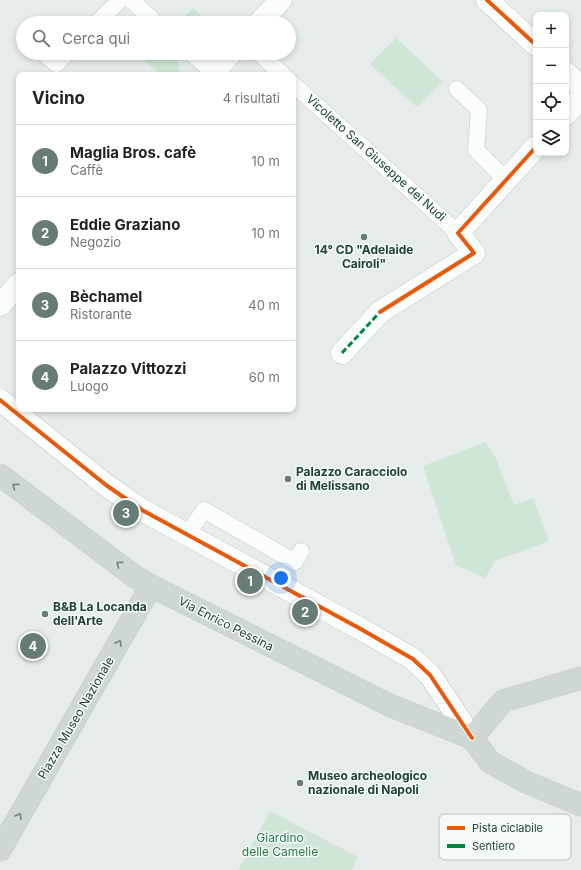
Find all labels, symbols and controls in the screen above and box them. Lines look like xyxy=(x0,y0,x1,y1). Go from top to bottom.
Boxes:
map controls xyxy=(533,12,569,156)
button: + xyxy=(533,12,569,48)
search box xyxy=(16,16,296,60)
icon: search xyxy=(30,27,52,49)
text: Cerca qui xyxy=(62,29,130,48)
button: − xyxy=(533,48,569,84)
button: locate xyxy=(533,84,569,120)
text: Vicino xyxy=(32,88,85,108)
text: 4 risultati xyxy=(223,90,280,106)
street label: Vicoletto San Giuseppe dei Nudi xyxy=(304,91,449,224)
button: layers xyxy=(533,120,569,156)
text: Maglia Bros. cafè xyxy=(70,143,196,162)
text: 1 xyxy=(42,153,48,169)
text: 10 m xyxy=(251,153,280,169)
text: Caffè xyxy=(70,162,103,178)
text: Eddie Graziano xyxy=(70,215,180,234)
text: 2 xyxy=(41,225,49,241)
text: 10 m xyxy=(251,225,280,241)
marker: 14° CD "Adelaide Cairoli" xyxy=(359,232,369,242)
text: Negozio xyxy=(70,234,121,250)
place label: 14° CD "Adelaide Cairoli" xyxy=(315,242,413,271)
text: Bèchamel xyxy=(70,287,142,306)
text: 3 xyxy=(41,297,49,313)
text: 40 m xyxy=(248,297,280,313)
text: Ristorante xyxy=(70,306,132,322)
text: Palazzo Vittozzi xyxy=(70,359,186,378)
text: 4 xyxy=(41,369,49,385)
text: 60 m xyxy=(249,369,280,385)
text: Luogo xyxy=(70,378,109,394)
place label: Palazzo Caracciolo di Melissano xyxy=(296,464,407,493)
marker: Palazzo Caracciolo di Melissano xyxy=(283,474,293,484)
one-way arrow xyxy=(12,483,19,491)
pin: 3 xyxy=(113,498,139,528)
one-way arrow xyxy=(116,561,123,569)
pin: 1 xyxy=(237,566,263,596)
your location xyxy=(271,568,291,588)
street label: Via Enrico Pessina xyxy=(176,593,276,654)
pin: 2 xyxy=(292,597,318,627)
place label: B&B La Locanda dell'Arte xyxy=(53,599,147,628)
marker: B&B La Locanda dell'Arte xyxy=(40,609,50,619)
pin: 4 xyxy=(20,631,46,661)
one-way arrow xyxy=(114,640,121,647)
street label: Piazza Museo Nazionale xyxy=(34,654,117,782)
place label: Museo archeologico nazionale di Napoli xyxy=(308,768,427,797)
marker: Museo archeologico nazionale di Napoli xyxy=(295,778,305,788)
one-way arrow xyxy=(15,813,22,820)
legend xyxy=(439,814,571,860)
text: Pista ciclabile xyxy=(472,821,543,835)
park label: Giardino delle Camelie xyxy=(242,830,318,859)
text: Sentiero xyxy=(472,839,516,853)

